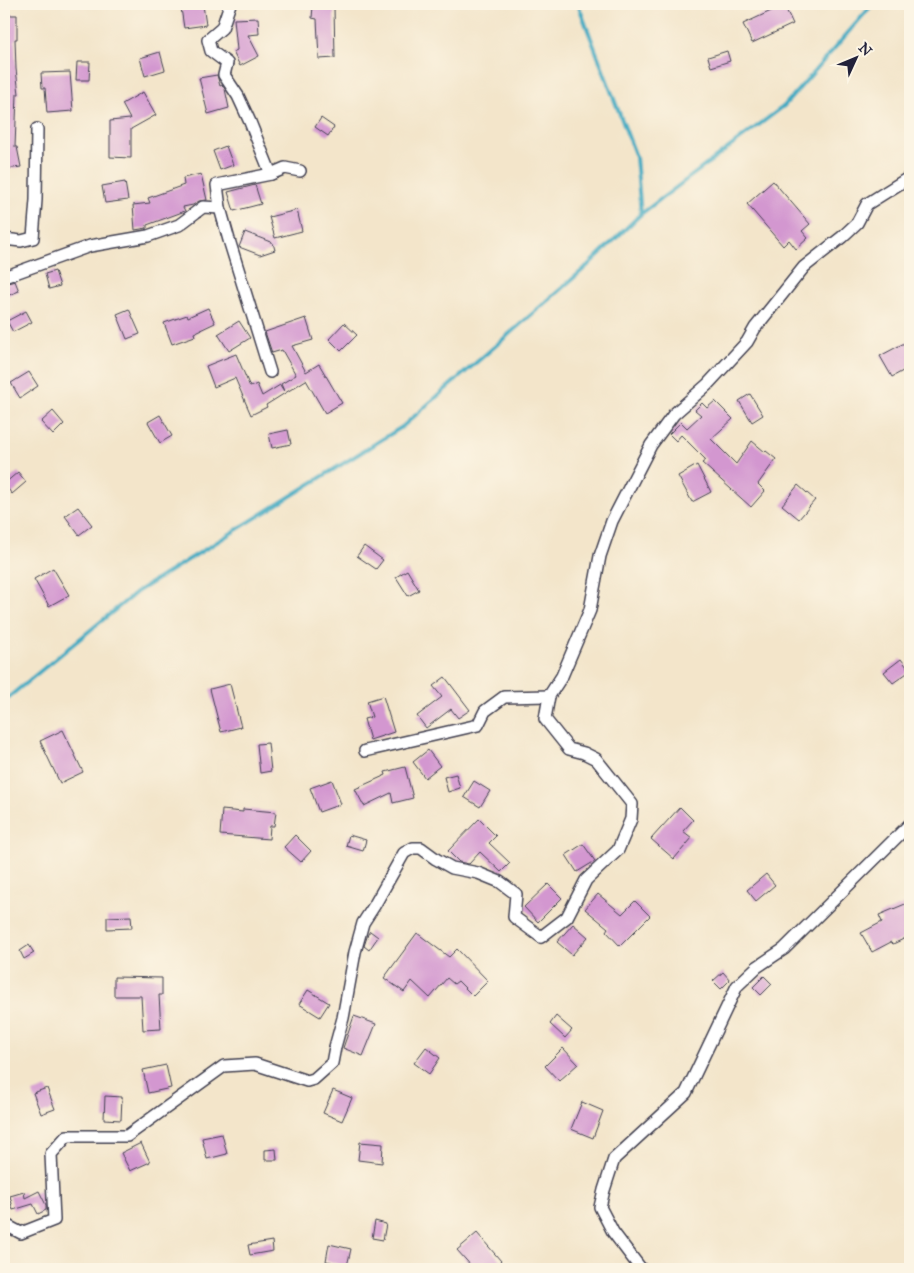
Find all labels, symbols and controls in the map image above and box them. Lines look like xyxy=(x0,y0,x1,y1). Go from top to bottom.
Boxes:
north arrow xyxy=(832,32,882,82)
text: N xyxy=(855,39,875,60)

